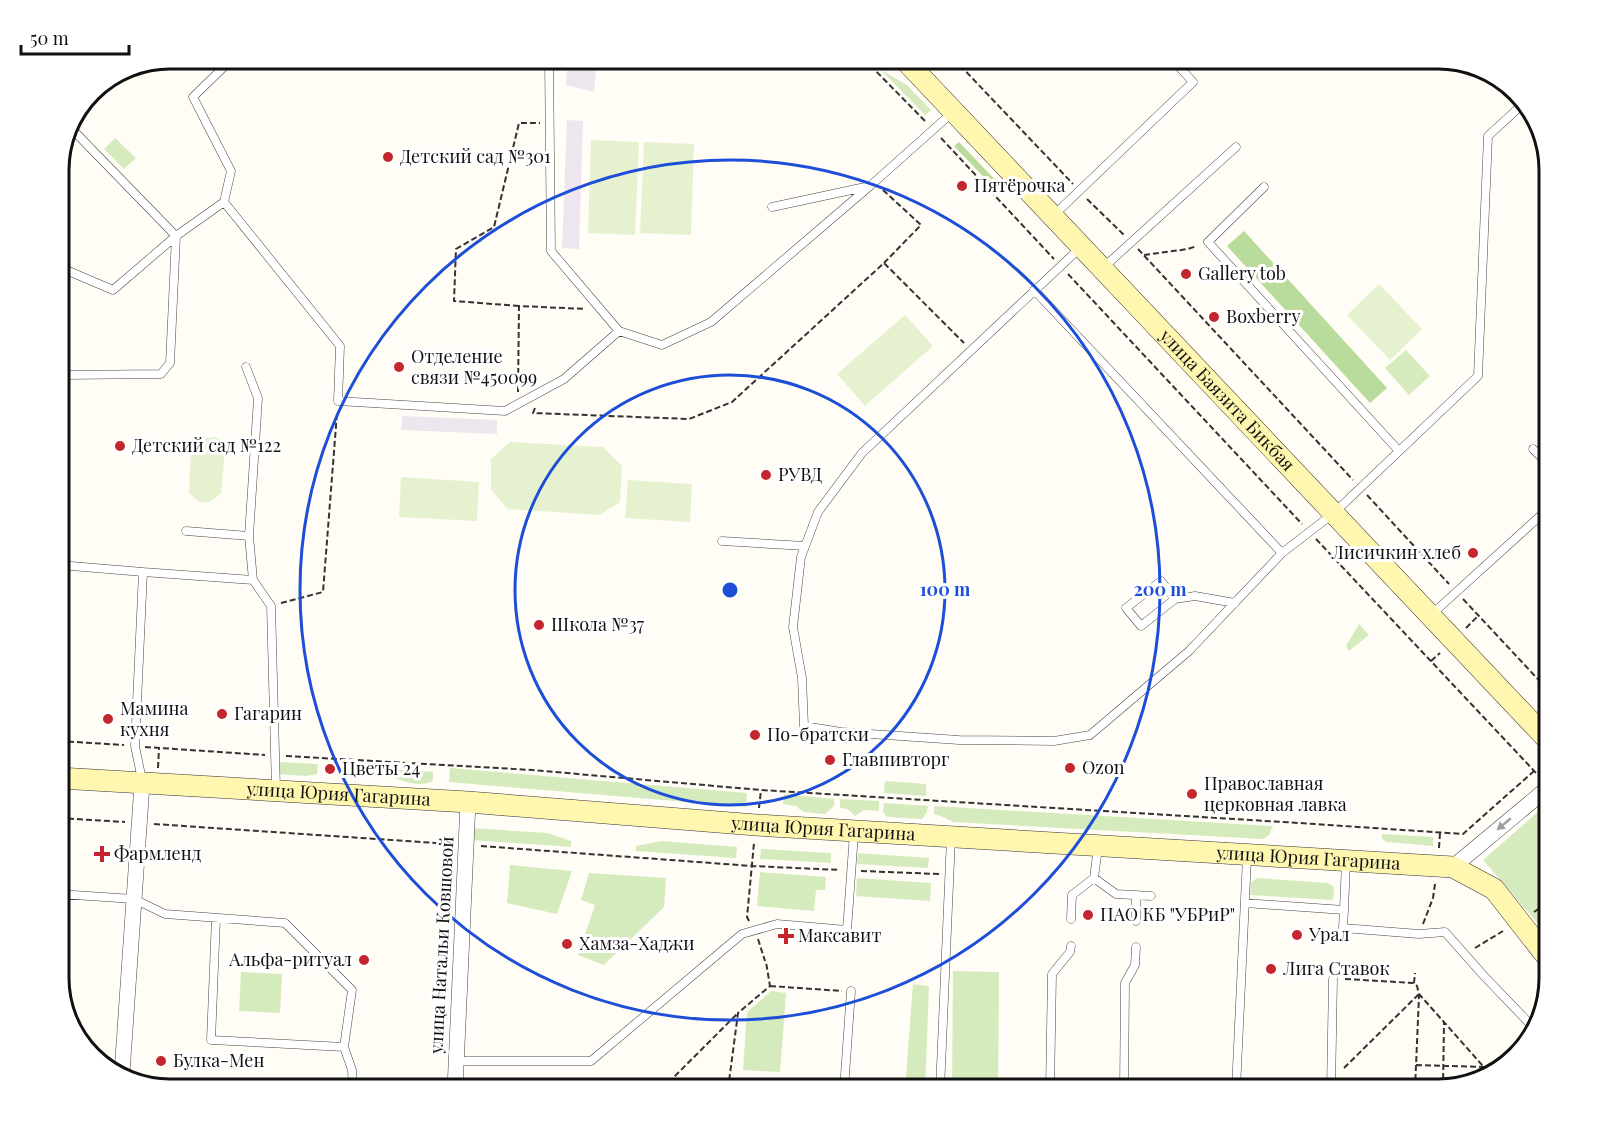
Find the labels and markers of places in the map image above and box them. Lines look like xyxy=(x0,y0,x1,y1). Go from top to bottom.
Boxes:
place label: Детский сад №301 xyxy=(400,144,551,168)
marker: Детский сад №301 xyxy=(381,150,395,164)
place label: Пятёрочка xyxy=(974,173,1065,197)
marker: Пятёрочка xyxy=(955,179,969,193)
place label: Gallery tob xyxy=(1198,261,1286,285)
marker: Gallery tob xyxy=(1179,267,1193,281)
place label: Boxberry xyxy=(1226,304,1300,328)
marker: Boxberry xyxy=(1207,310,1221,324)
place label: Отделение связи №450099 xyxy=(411,344,537,389)
marker: Отделение связи №450099 xyxy=(392,360,406,374)
place label: Детский сад №122 xyxy=(132,433,281,457)
marker: Детский сад №122 xyxy=(113,439,127,453)
place label: РУВД xyxy=(778,462,822,486)
marker: РУВД xyxy=(759,468,773,482)
place label: Лисичкин хлеб xyxy=(1330,540,1461,564)
marker: Лисичкин хлеб xyxy=(1466,546,1480,560)
centre of rings xyxy=(720,580,740,600)
place label: Школа №37 xyxy=(551,612,645,636)
marker: Школа №37 xyxy=(532,618,546,632)
place label: Мамина кухня xyxy=(120,696,189,741)
place label: Гагарин xyxy=(234,701,302,725)
marker: Гагарин xyxy=(215,707,229,721)
marker: Мамина кухня xyxy=(101,712,115,726)
place label: По-братски xyxy=(767,722,869,746)
marker: По-братски xyxy=(748,728,762,742)
place label: Главпивторг xyxy=(842,747,949,771)
marker: Главпивторг xyxy=(823,753,837,767)
place label: Ozon xyxy=(1082,755,1125,779)
place label: Цветы 24 xyxy=(342,756,420,780)
marker: Ozon xyxy=(1063,761,1077,775)
marker: Цветы 24 xyxy=(323,762,337,776)
place label: Православная церковная лавка xyxy=(1204,771,1347,816)
marker: Православная церковная лавка xyxy=(1185,787,1199,801)
place label: Фармленд xyxy=(114,841,202,865)
marker: Фармленд xyxy=(95,847,109,861)
place label: ПАО КБ "УБРиР" xyxy=(1100,902,1235,926)
marker: ПАО КБ "УБРиР" xyxy=(1081,908,1095,922)
place label: Урал xyxy=(1308,922,1350,946)
place label: Максавит xyxy=(798,923,881,947)
marker: Урал xyxy=(1290,928,1304,942)
marker: Максавит xyxy=(779,929,793,943)
place label: Хамза-Хаджи xyxy=(579,931,695,955)
marker: Хамза-Хаджи xyxy=(560,937,574,951)
place label: Альфа-ритуал xyxy=(228,947,352,971)
marker: Альфа-ритуал xyxy=(357,953,371,967)
place label: Лига Ставок xyxy=(1282,956,1390,980)
marker: Лига Ставок xyxy=(1264,962,1278,976)
place label: Булка-Мен xyxy=(173,1048,264,1072)
marker: Булка-Мен xyxy=(154,1054,168,1068)

